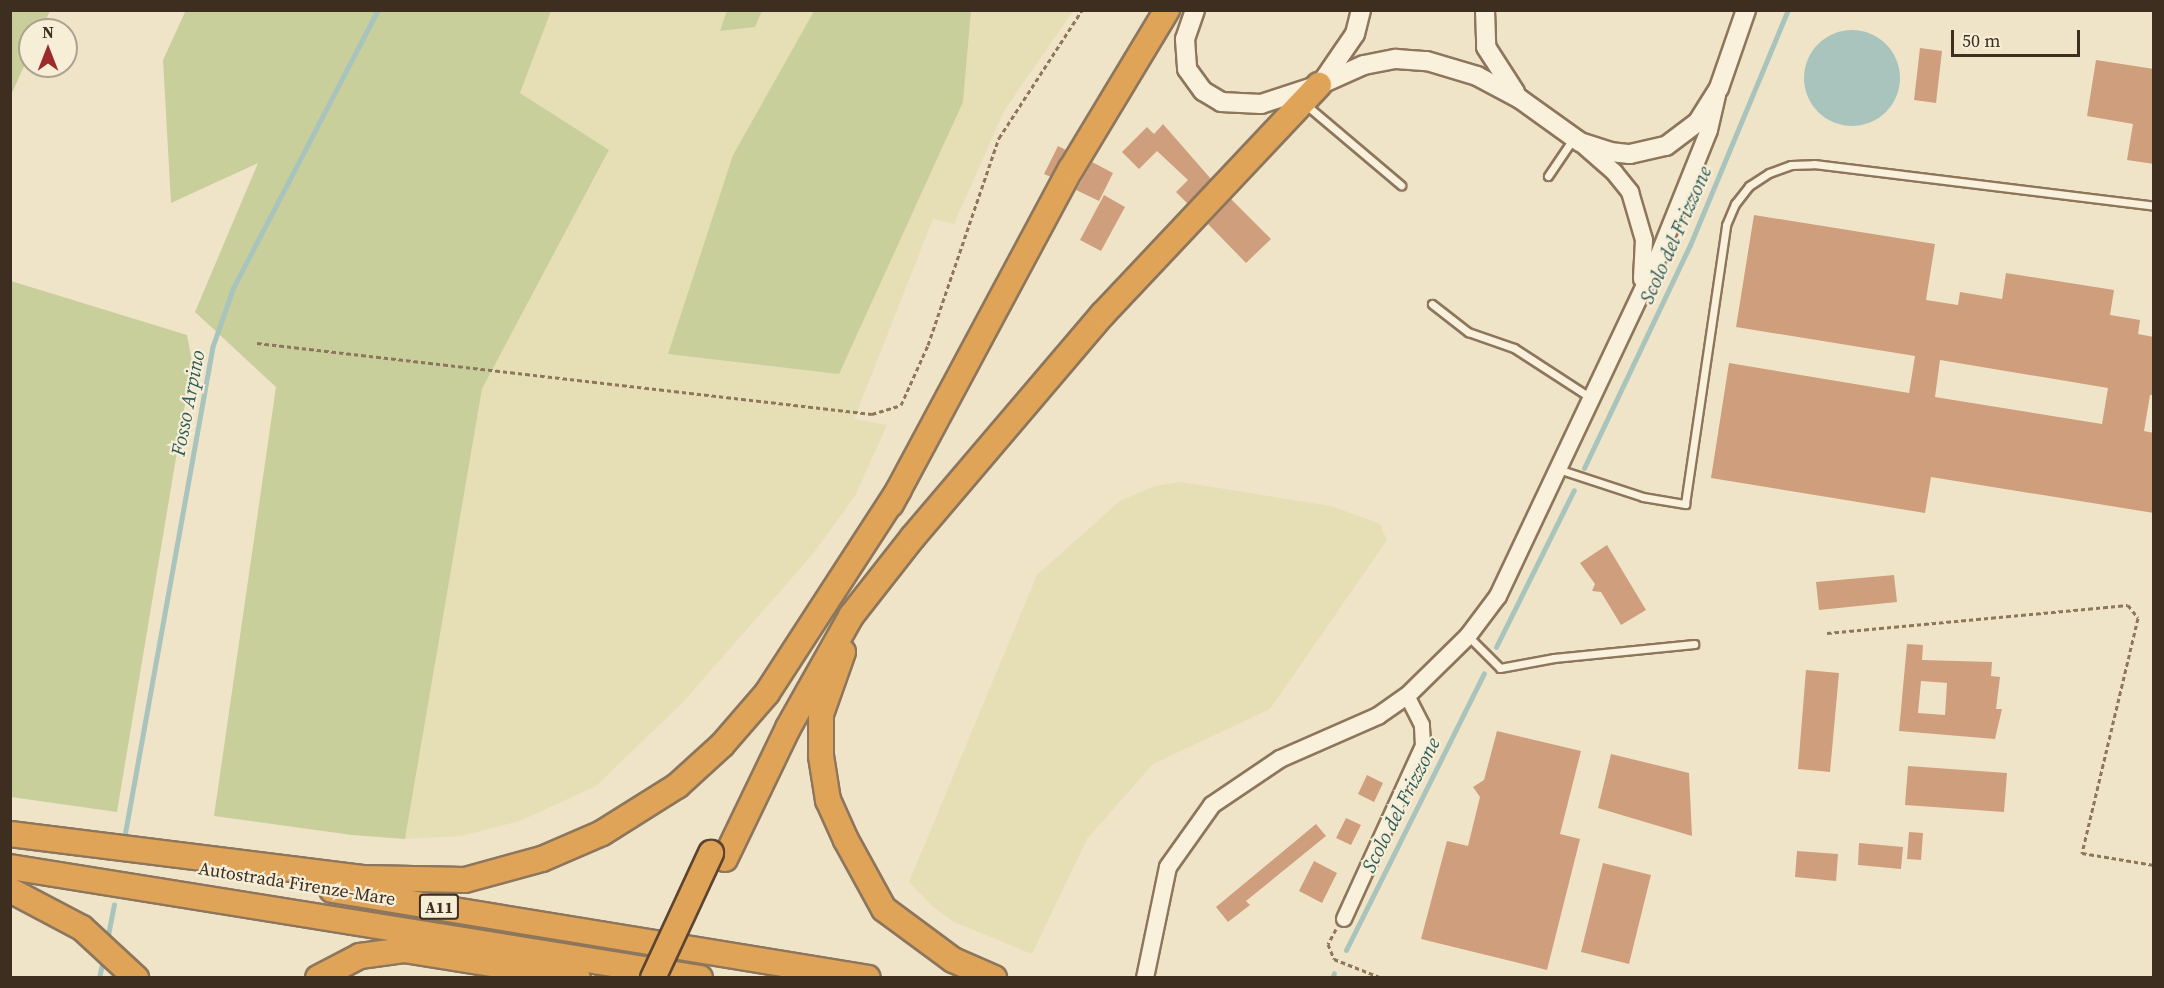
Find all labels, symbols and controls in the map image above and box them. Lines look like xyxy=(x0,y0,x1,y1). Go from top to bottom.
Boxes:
north arrow xyxy=(18,18,78,78)
scale bar xyxy=(1954,18,2083,56)
text: N xyxy=(42,21,54,43)
text: 50 m xyxy=(1962,28,2000,53)
water label: Scolo del Frizzone xyxy=(1635,163,1717,307)
water label: Fosso Arpino xyxy=(166,348,210,458)
water label: Scolo del Frizzone xyxy=(1357,734,1445,876)
street label: Autostrada Firenze-Mare xyxy=(197,858,397,910)
road number: A11 xyxy=(418,894,460,920)

